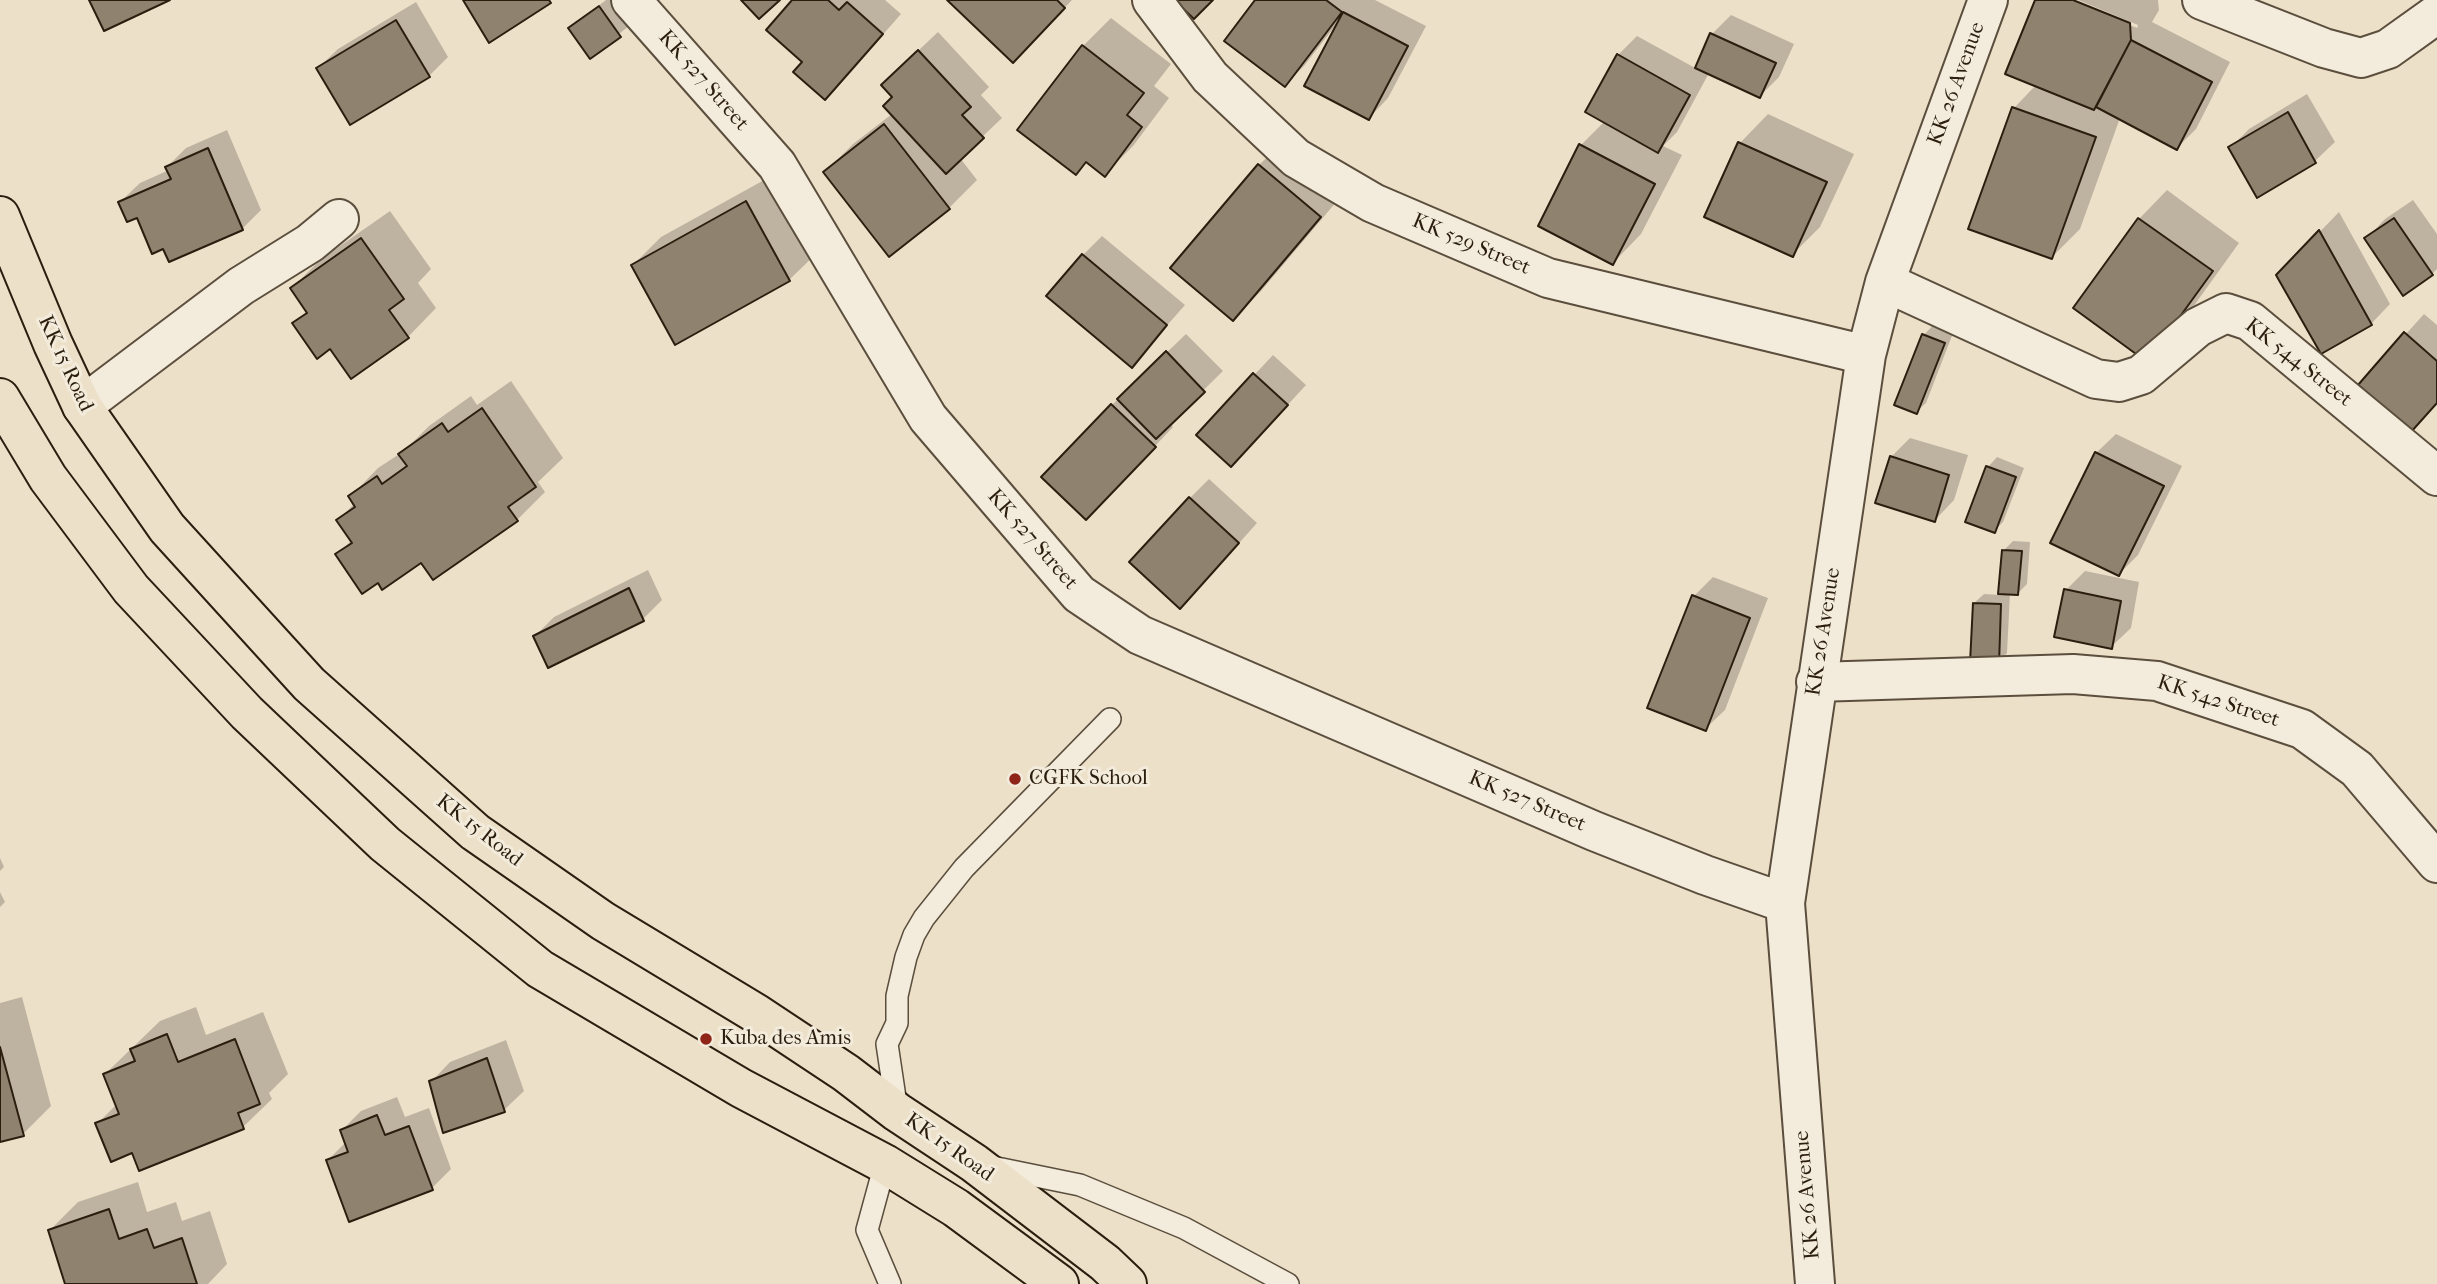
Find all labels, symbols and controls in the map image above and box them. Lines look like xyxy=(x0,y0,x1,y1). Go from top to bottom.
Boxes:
street label: KK 26 Avenue xyxy=(1923,19,1991,149)
street label: KK 527 Street xyxy=(652,26,754,136)
street label: KK 529 Street xyxy=(1408,209,1534,281)
street label: KK 15 Road xyxy=(32,312,98,416)
street label: KK 544 Street xyxy=(2239,313,2357,413)
street label: KK 527 Street xyxy=(981,485,1083,595)
street label: KK 26 Avenue xyxy=(1801,566,1847,698)
street label: KK 542 Street xyxy=(2154,670,2282,734)
place label: CGFK School xyxy=(1029,766,1148,792)
street label: KK 527 Street xyxy=(1465,766,1589,838)
marker: CGFK School xyxy=(1007,771,1023,787)
street label: KK 15 Road xyxy=(431,789,527,873)
place label: Kuba des Amis xyxy=(720,1026,851,1052)
marker: Kuba des Amis xyxy=(698,1031,714,1047)
street label: KK 15 Road xyxy=(900,1108,998,1188)
street label: KK 26 Avenue xyxy=(1790,1129,1826,1261)

